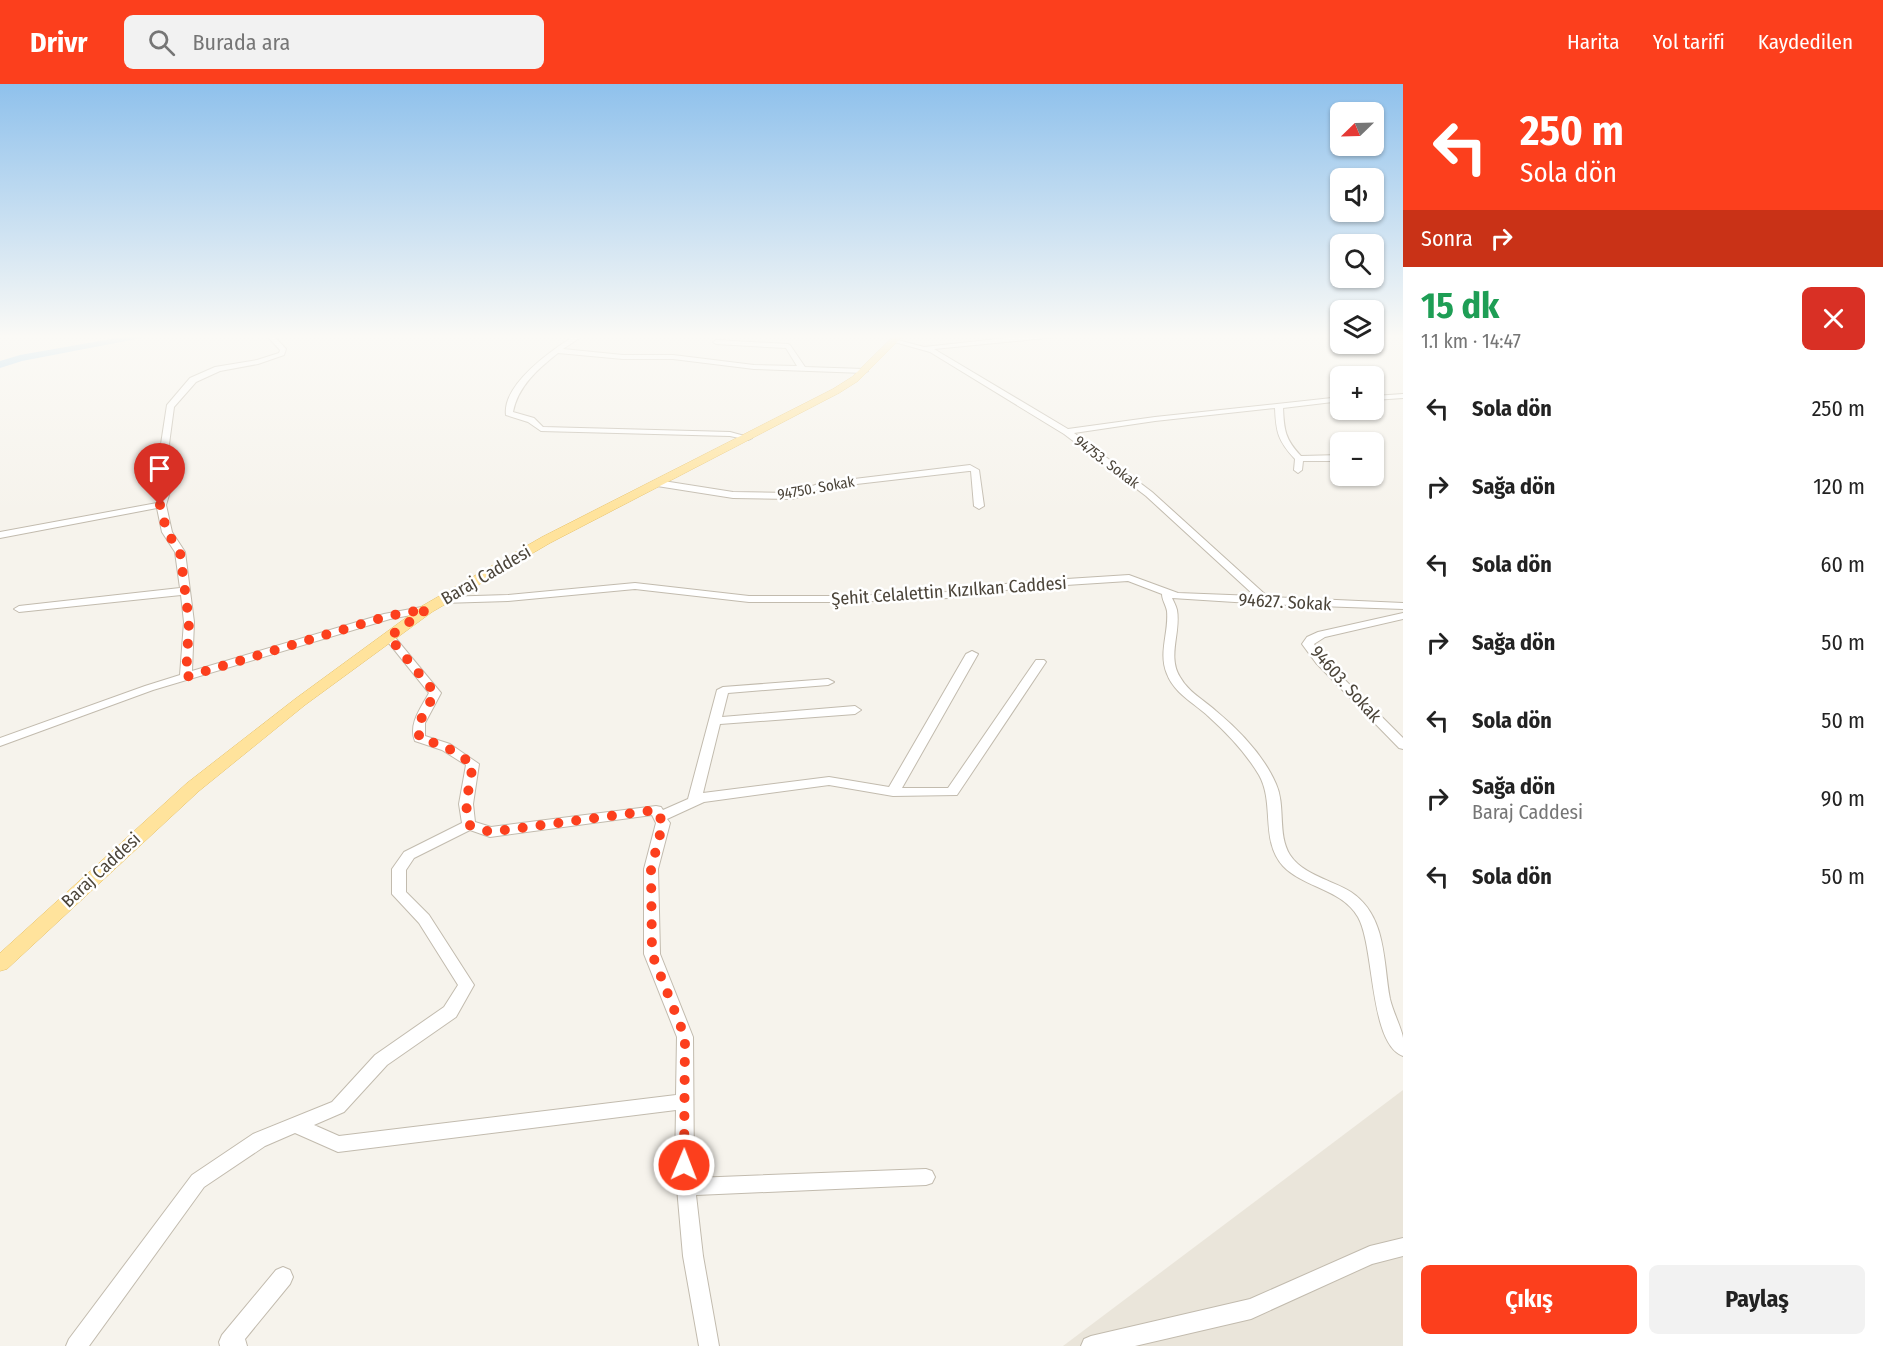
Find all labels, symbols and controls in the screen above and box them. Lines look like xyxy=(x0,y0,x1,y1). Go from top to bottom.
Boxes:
search box xyxy=(124,15,544,69)
text: Drivr xyxy=(30,26,88,59)
icon: search xyxy=(145,26,178,59)
text: Burada ara xyxy=(193,29,290,56)
text: Harita xyxy=(1567,29,1620,55)
text: Yol tarifi xyxy=(1653,29,1725,55)
text: Kaydedilen xyxy=(1758,29,1853,55)
north arrow xyxy=(1330,102,1384,156)
map controls xyxy=(1330,102,1384,486)
text: 250 m xyxy=(1520,106,1624,156)
icon: left xyxy=(1421,108,1499,186)
text: Sola dön xyxy=(1520,157,1617,189)
button: sound xyxy=(1330,168,1384,222)
icon: right xyxy=(1485,222,1518,255)
text: Sonra xyxy=(1421,225,1473,252)
button: search xyxy=(1330,234,1384,288)
text: 15 dk xyxy=(1421,284,1499,328)
button: close xyxy=(1802,287,1865,350)
button: layers xyxy=(1330,300,1384,354)
text: 1.1 km · 14:47 xyxy=(1421,329,1521,353)
button: + xyxy=(1330,366,1384,420)
icon: left xyxy=(1421,392,1454,425)
text: Sola dön xyxy=(1472,395,1552,422)
text: 250 m xyxy=(1812,395,1865,422)
street label: 94753. Sokak xyxy=(1071,432,1143,492)
button: − xyxy=(1330,432,1384,486)
pin xyxy=(134,443,185,505)
icon: arrive xyxy=(143,452,176,485)
icon: right xyxy=(1421,470,1454,503)
street label: 94750. Sokak xyxy=(776,472,856,504)
text: Sağa dön xyxy=(1472,473,1555,500)
text: 120 m xyxy=(1813,473,1865,500)
street label: Baraj Caddesi xyxy=(437,540,535,610)
icon: left xyxy=(1421,548,1454,581)
text: Sola dön xyxy=(1472,551,1552,578)
text: 60 m xyxy=(1821,551,1865,578)
street label: Şehit Celalettin Kızılkan Caddesi xyxy=(831,572,1067,610)
street label: 94627. Sokak xyxy=(1238,589,1333,615)
icon: right xyxy=(1421,626,1454,659)
text: Sağa dön xyxy=(1472,629,1555,656)
text: 50 m xyxy=(1821,629,1865,656)
street label: 94603. Sokak xyxy=(1306,641,1386,727)
icon: left xyxy=(1421,704,1454,737)
text: Sola dön xyxy=(1472,707,1552,734)
text: 50 m xyxy=(1821,707,1865,734)
text: Sağa dön xyxy=(1472,773,1555,800)
icon: right xyxy=(1421,782,1454,815)
text: 90 m xyxy=(1821,785,1865,812)
text: Baraj Caddesi xyxy=(1472,800,1583,824)
street label: Baraj Caddesi xyxy=(57,828,145,912)
icon: left xyxy=(1421,860,1454,893)
text: Sola dön xyxy=(1472,863,1552,890)
text: 50 m xyxy=(1821,863,1865,890)
position arrow xyxy=(652,1133,716,1197)
button: Çıkış xyxy=(1421,1265,1637,1334)
button: Paylaş xyxy=(1649,1265,1865,1334)

